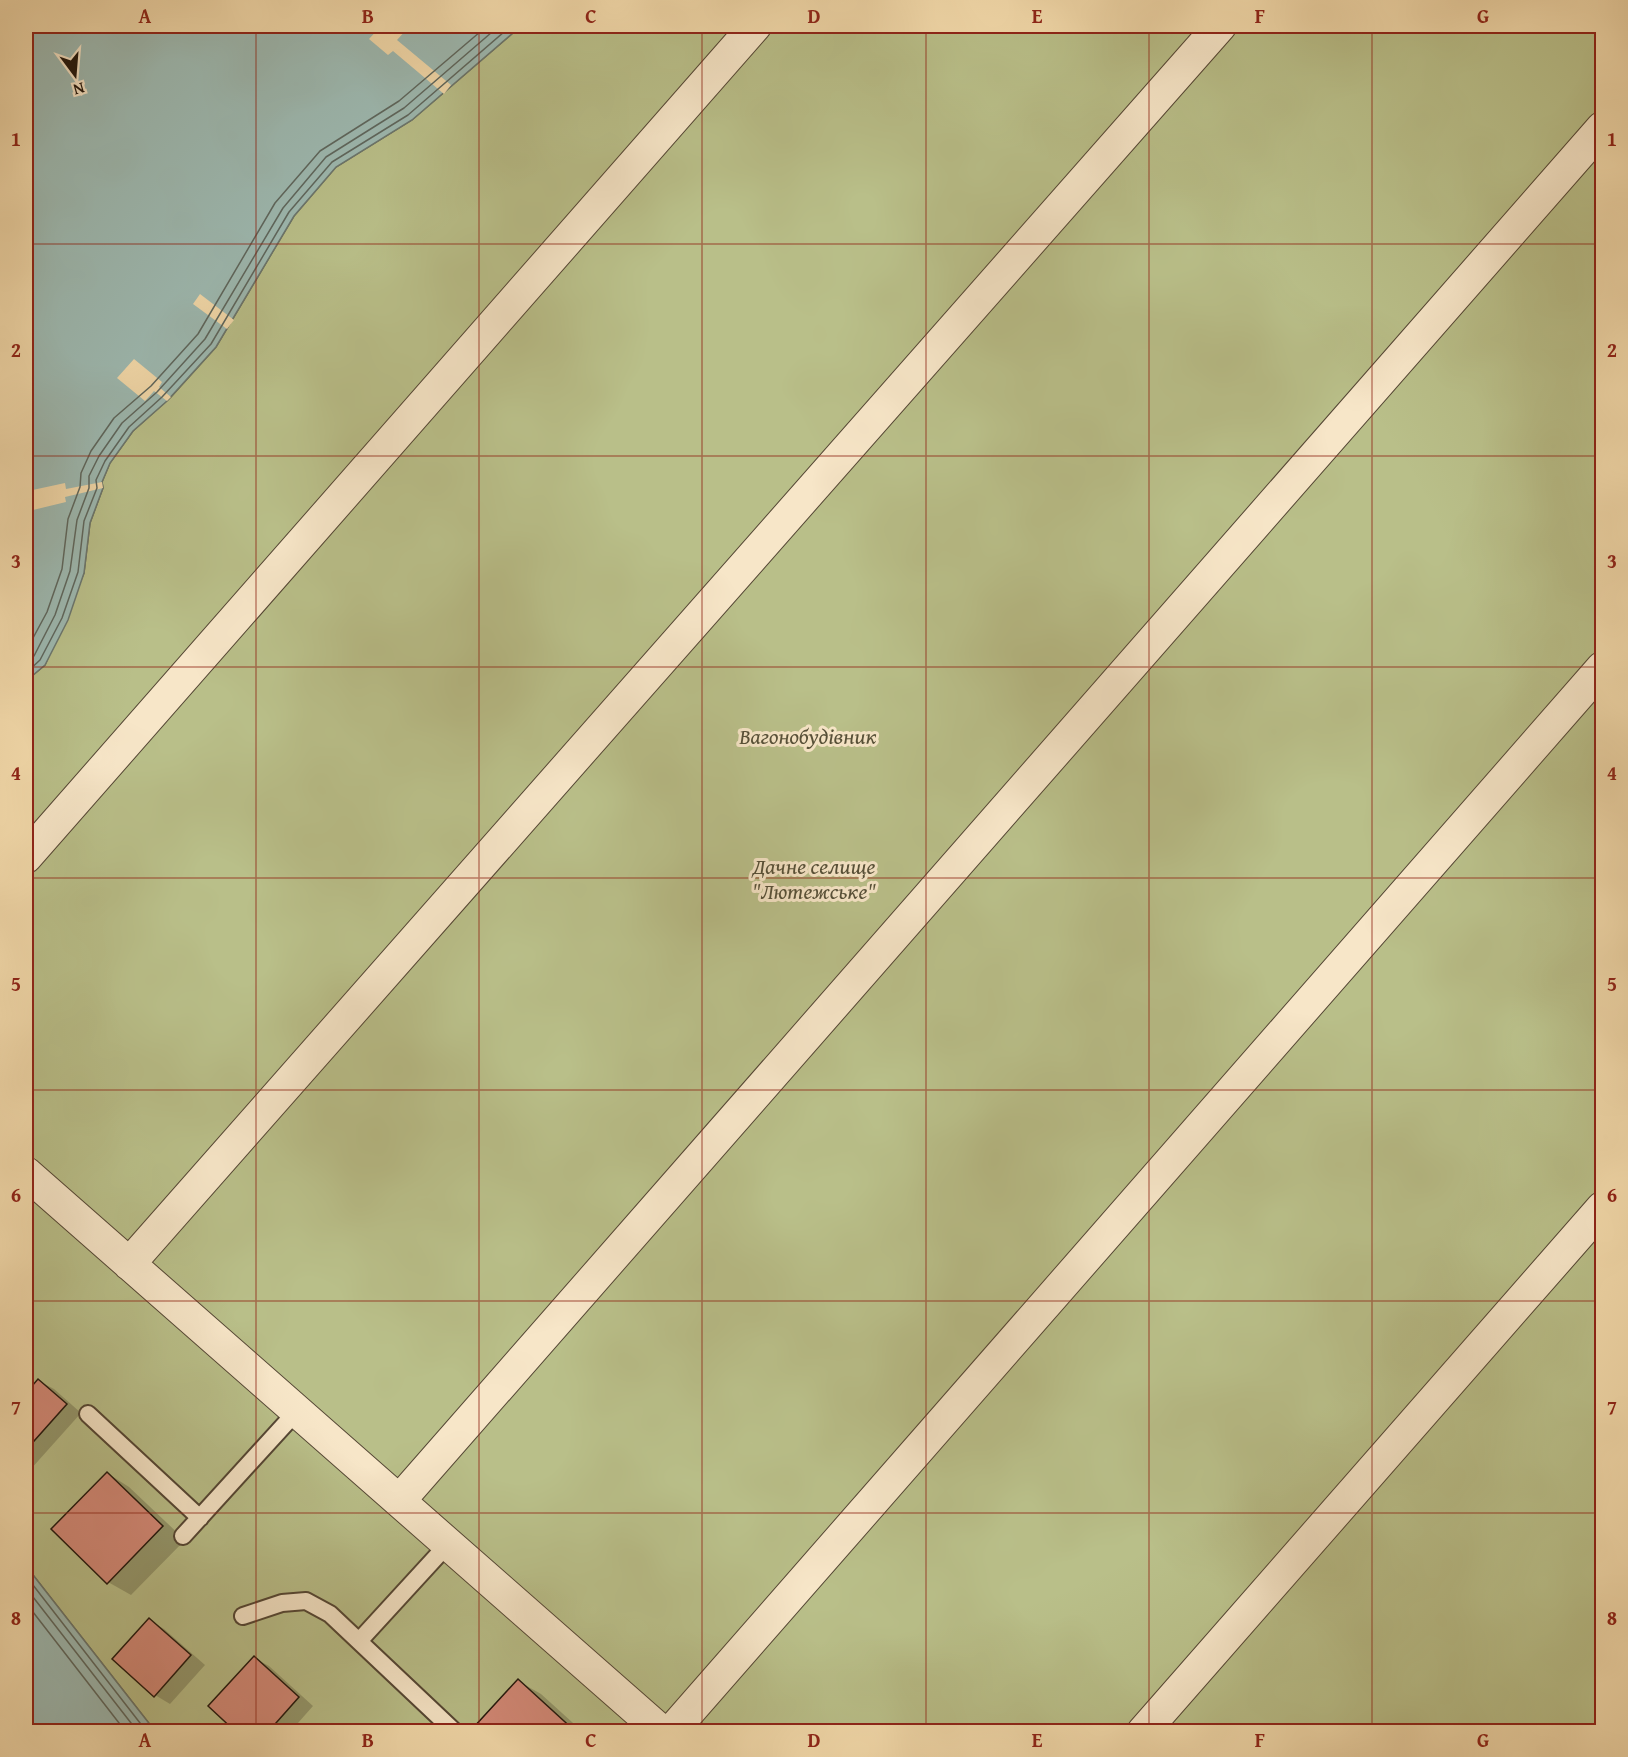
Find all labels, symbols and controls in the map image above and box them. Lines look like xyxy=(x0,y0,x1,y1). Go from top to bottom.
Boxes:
text: A xyxy=(139,1,152,30)
text: B xyxy=(362,1,374,30)
text: C xyxy=(585,1,597,30)
text: D xyxy=(807,1,821,30)
text: E xyxy=(1032,1,1043,30)
text: F xyxy=(1255,1,1265,30)
text: G xyxy=(1477,1,1489,30)
north arrow xyxy=(45,45,105,105)
text: N xyxy=(70,76,88,103)
text: 1 xyxy=(11,124,21,153)
text: 1 xyxy=(1607,124,1617,153)
text: 2 xyxy=(11,335,21,364)
text: 2 xyxy=(1607,335,1617,364)
text: 3 xyxy=(11,546,21,575)
text: 3 xyxy=(1607,546,1617,575)
park label: Вагонобудівник xyxy=(738,720,877,752)
text: 4 xyxy=(11,758,21,787)
text: 4 xyxy=(1607,758,1617,787)
park label: Дачне селище "Лютежське" xyxy=(751,850,876,907)
text: 5 xyxy=(11,969,21,998)
text: 5 xyxy=(1607,969,1617,998)
text: 6 xyxy=(11,1180,21,1209)
text: 6 xyxy=(1607,1180,1617,1209)
text: 7 xyxy=(11,1392,21,1421)
text: 7 xyxy=(1607,1392,1617,1421)
text: 8 xyxy=(11,1603,21,1632)
text: 8 xyxy=(1607,1603,1617,1632)
text: A xyxy=(139,1725,152,1754)
text: B xyxy=(362,1725,374,1754)
text: C xyxy=(585,1725,597,1754)
text: D xyxy=(807,1725,821,1754)
text: E xyxy=(1032,1725,1043,1754)
text: F xyxy=(1255,1725,1265,1754)
text: G xyxy=(1477,1725,1489,1754)

